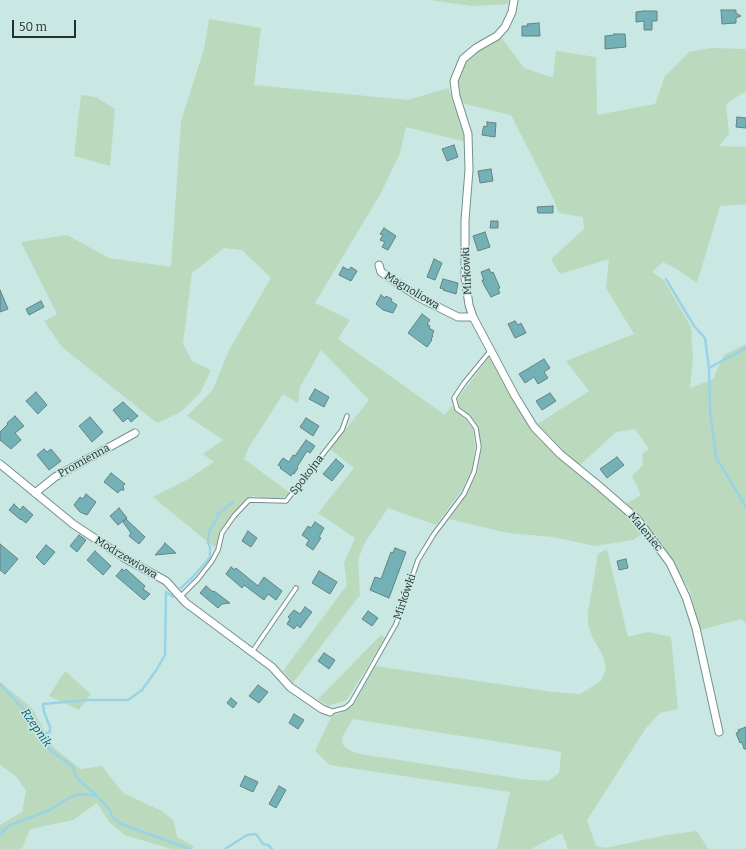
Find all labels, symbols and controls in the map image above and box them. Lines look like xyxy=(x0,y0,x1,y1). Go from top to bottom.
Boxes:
scale bar xyxy=(14,12,78,38)
text: 50 m xyxy=(19,20,47,34)
street label: Mirkówki xyxy=(459,247,475,295)
street label: Magnoliowa xyxy=(382,269,442,313)
street label: Promienna xyxy=(56,441,112,481)
street label: Spokojna xyxy=(287,452,327,498)
street label: Maleniec xyxy=(625,510,665,554)
street label: Modrzewiowa xyxy=(92,534,160,582)
street label: Mirkówki xyxy=(391,572,419,622)
water label: Rzepnik xyxy=(18,706,54,750)

